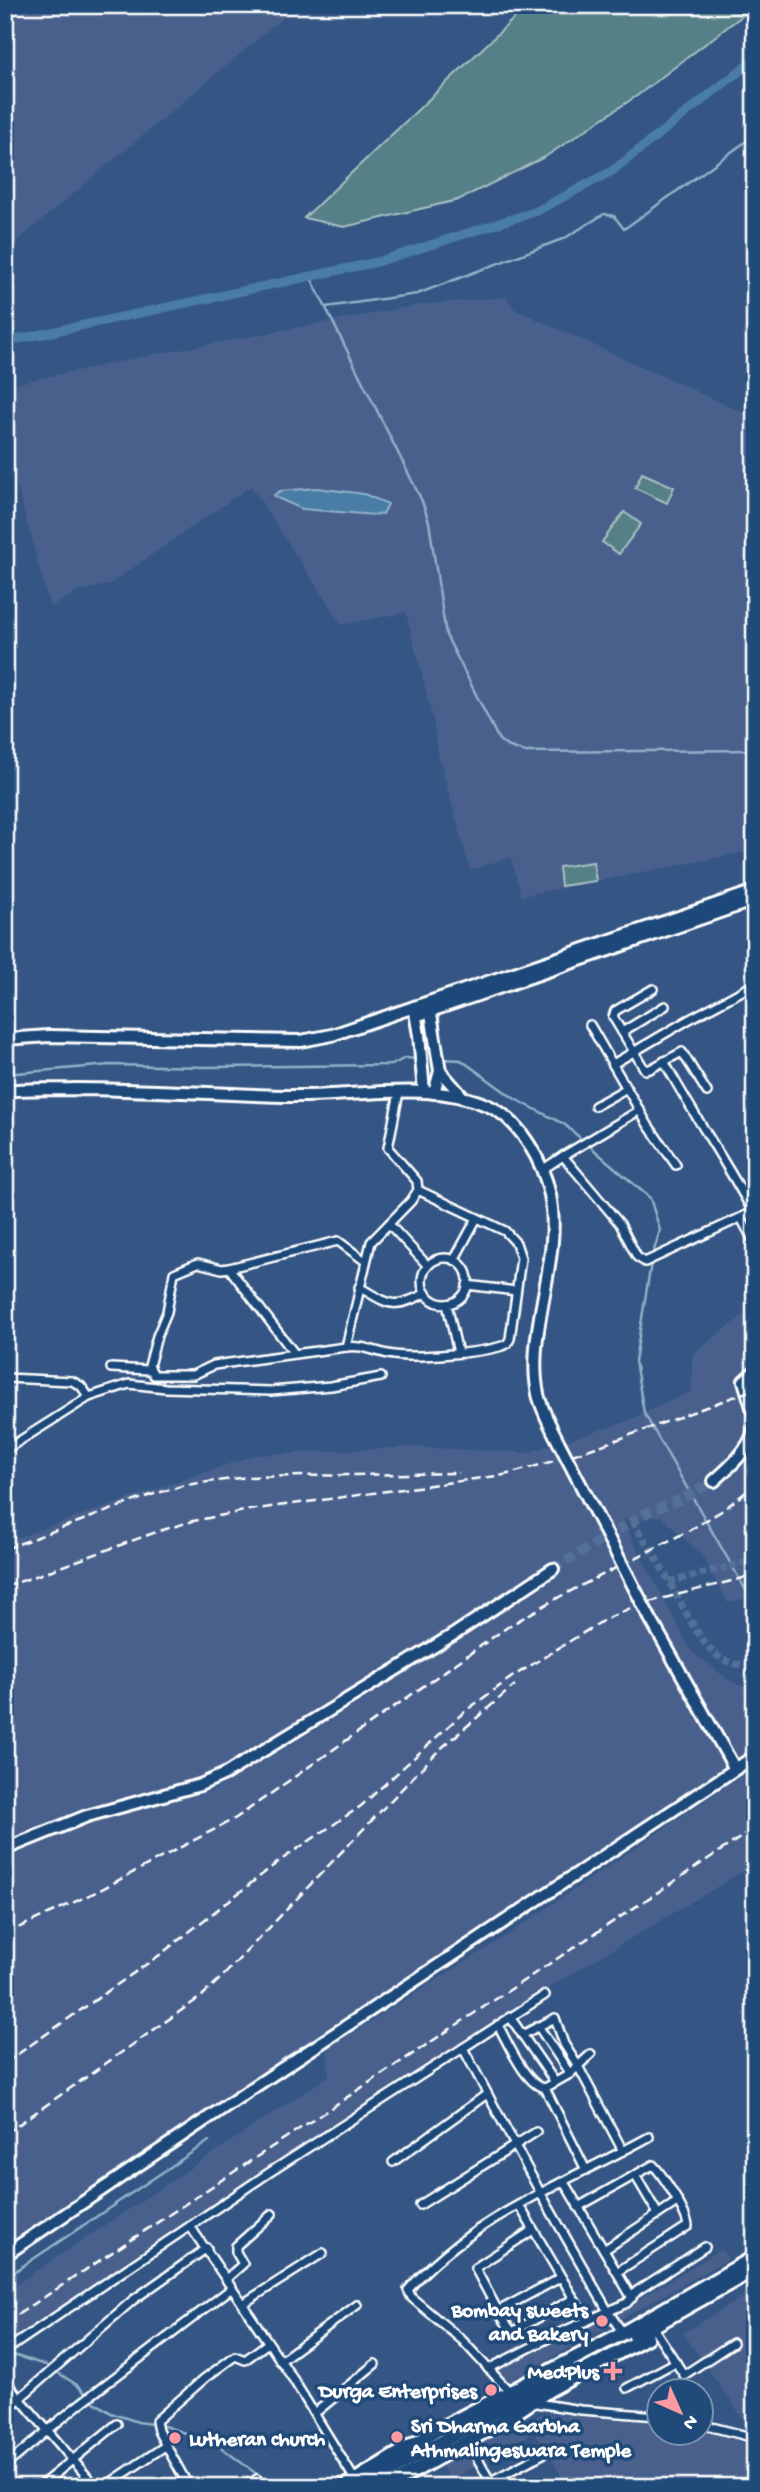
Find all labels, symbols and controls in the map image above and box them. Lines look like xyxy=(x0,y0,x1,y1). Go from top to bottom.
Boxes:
place label: Bombay sweets and Bakery xyxy=(450,2300,589,2349)
marker: Bombay sweets and Bakery xyxy=(594,2313,610,2329)
place label: MedPlus xyxy=(527,2362,600,2387)
marker: MedPlus xyxy=(605,2363,621,2379)
north arrow xyxy=(644,2376,714,2446)
place label: Durga Enterprises xyxy=(317,2381,478,2406)
marker: Durga Enterprises xyxy=(483,2382,499,2398)
text: N xyxy=(677,2409,702,2434)
place label: Sri Dharma Garbha Athmalingeswara Temple xyxy=(410,2416,632,2465)
place label: Lutheran church xyxy=(189,2429,326,2454)
marker: Sri Dharma Garbha Athmalingeswara Temple xyxy=(389,2429,405,2445)
marker: Lutheran church xyxy=(167,2430,183,2446)

